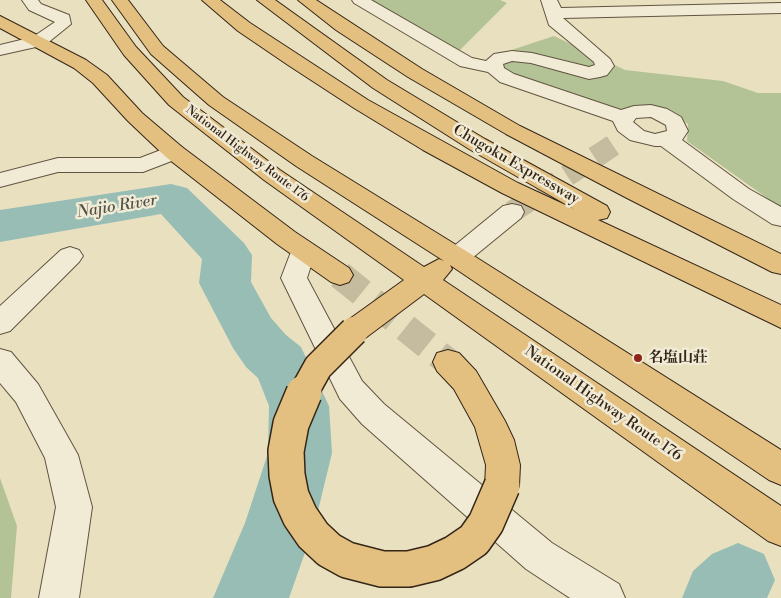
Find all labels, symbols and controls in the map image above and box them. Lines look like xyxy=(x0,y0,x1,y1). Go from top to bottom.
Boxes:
street label: National Highway Route 176 xyxy=(183,103,311,205)
street label: Chugoku Expressway xyxy=(450,121,582,209)
water label: Najio River xyxy=(76,191,158,223)
street label: National Highway Route 176 xyxy=(521,343,685,465)
place label: 名塩山荘 xyxy=(648,349,708,367)
marker: 名塩山荘 xyxy=(632,352,644,364)

